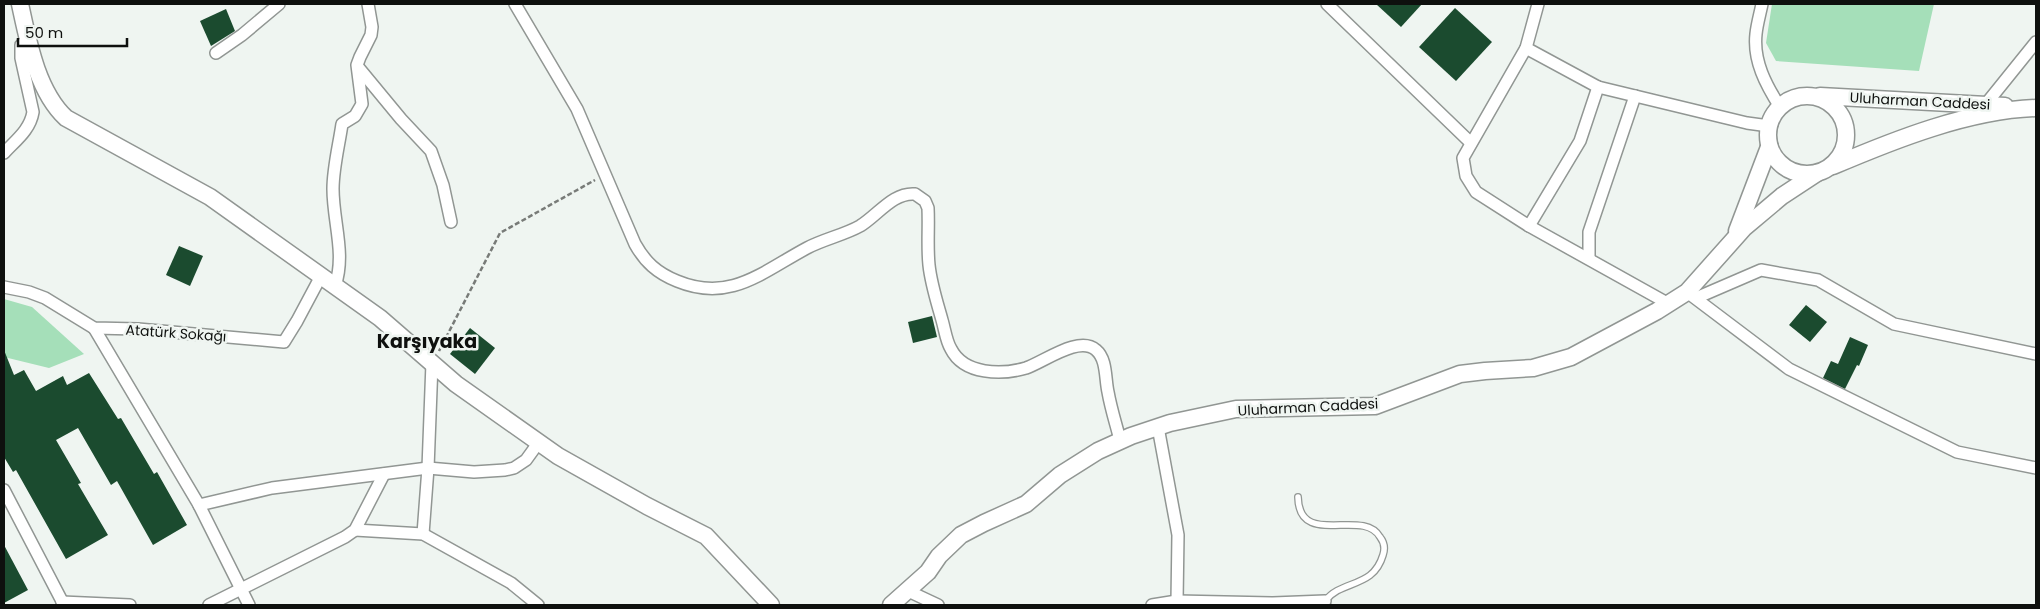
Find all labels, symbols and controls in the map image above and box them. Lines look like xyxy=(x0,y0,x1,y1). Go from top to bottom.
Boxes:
scale bar xyxy=(18,15,126,47)
text: 50 m xyxy=(25,22,63,43)
street label: Uluharman Caddesi xyxy=(1849,87,1991,115)
street label: Atatürk Sokağı xyxy=(125,320,227,346)
district label: Karşıyaka xyxy=(377,328,477,355)
street label: Uluharman Caddesi xyxy=(1237,393,1379,421)

